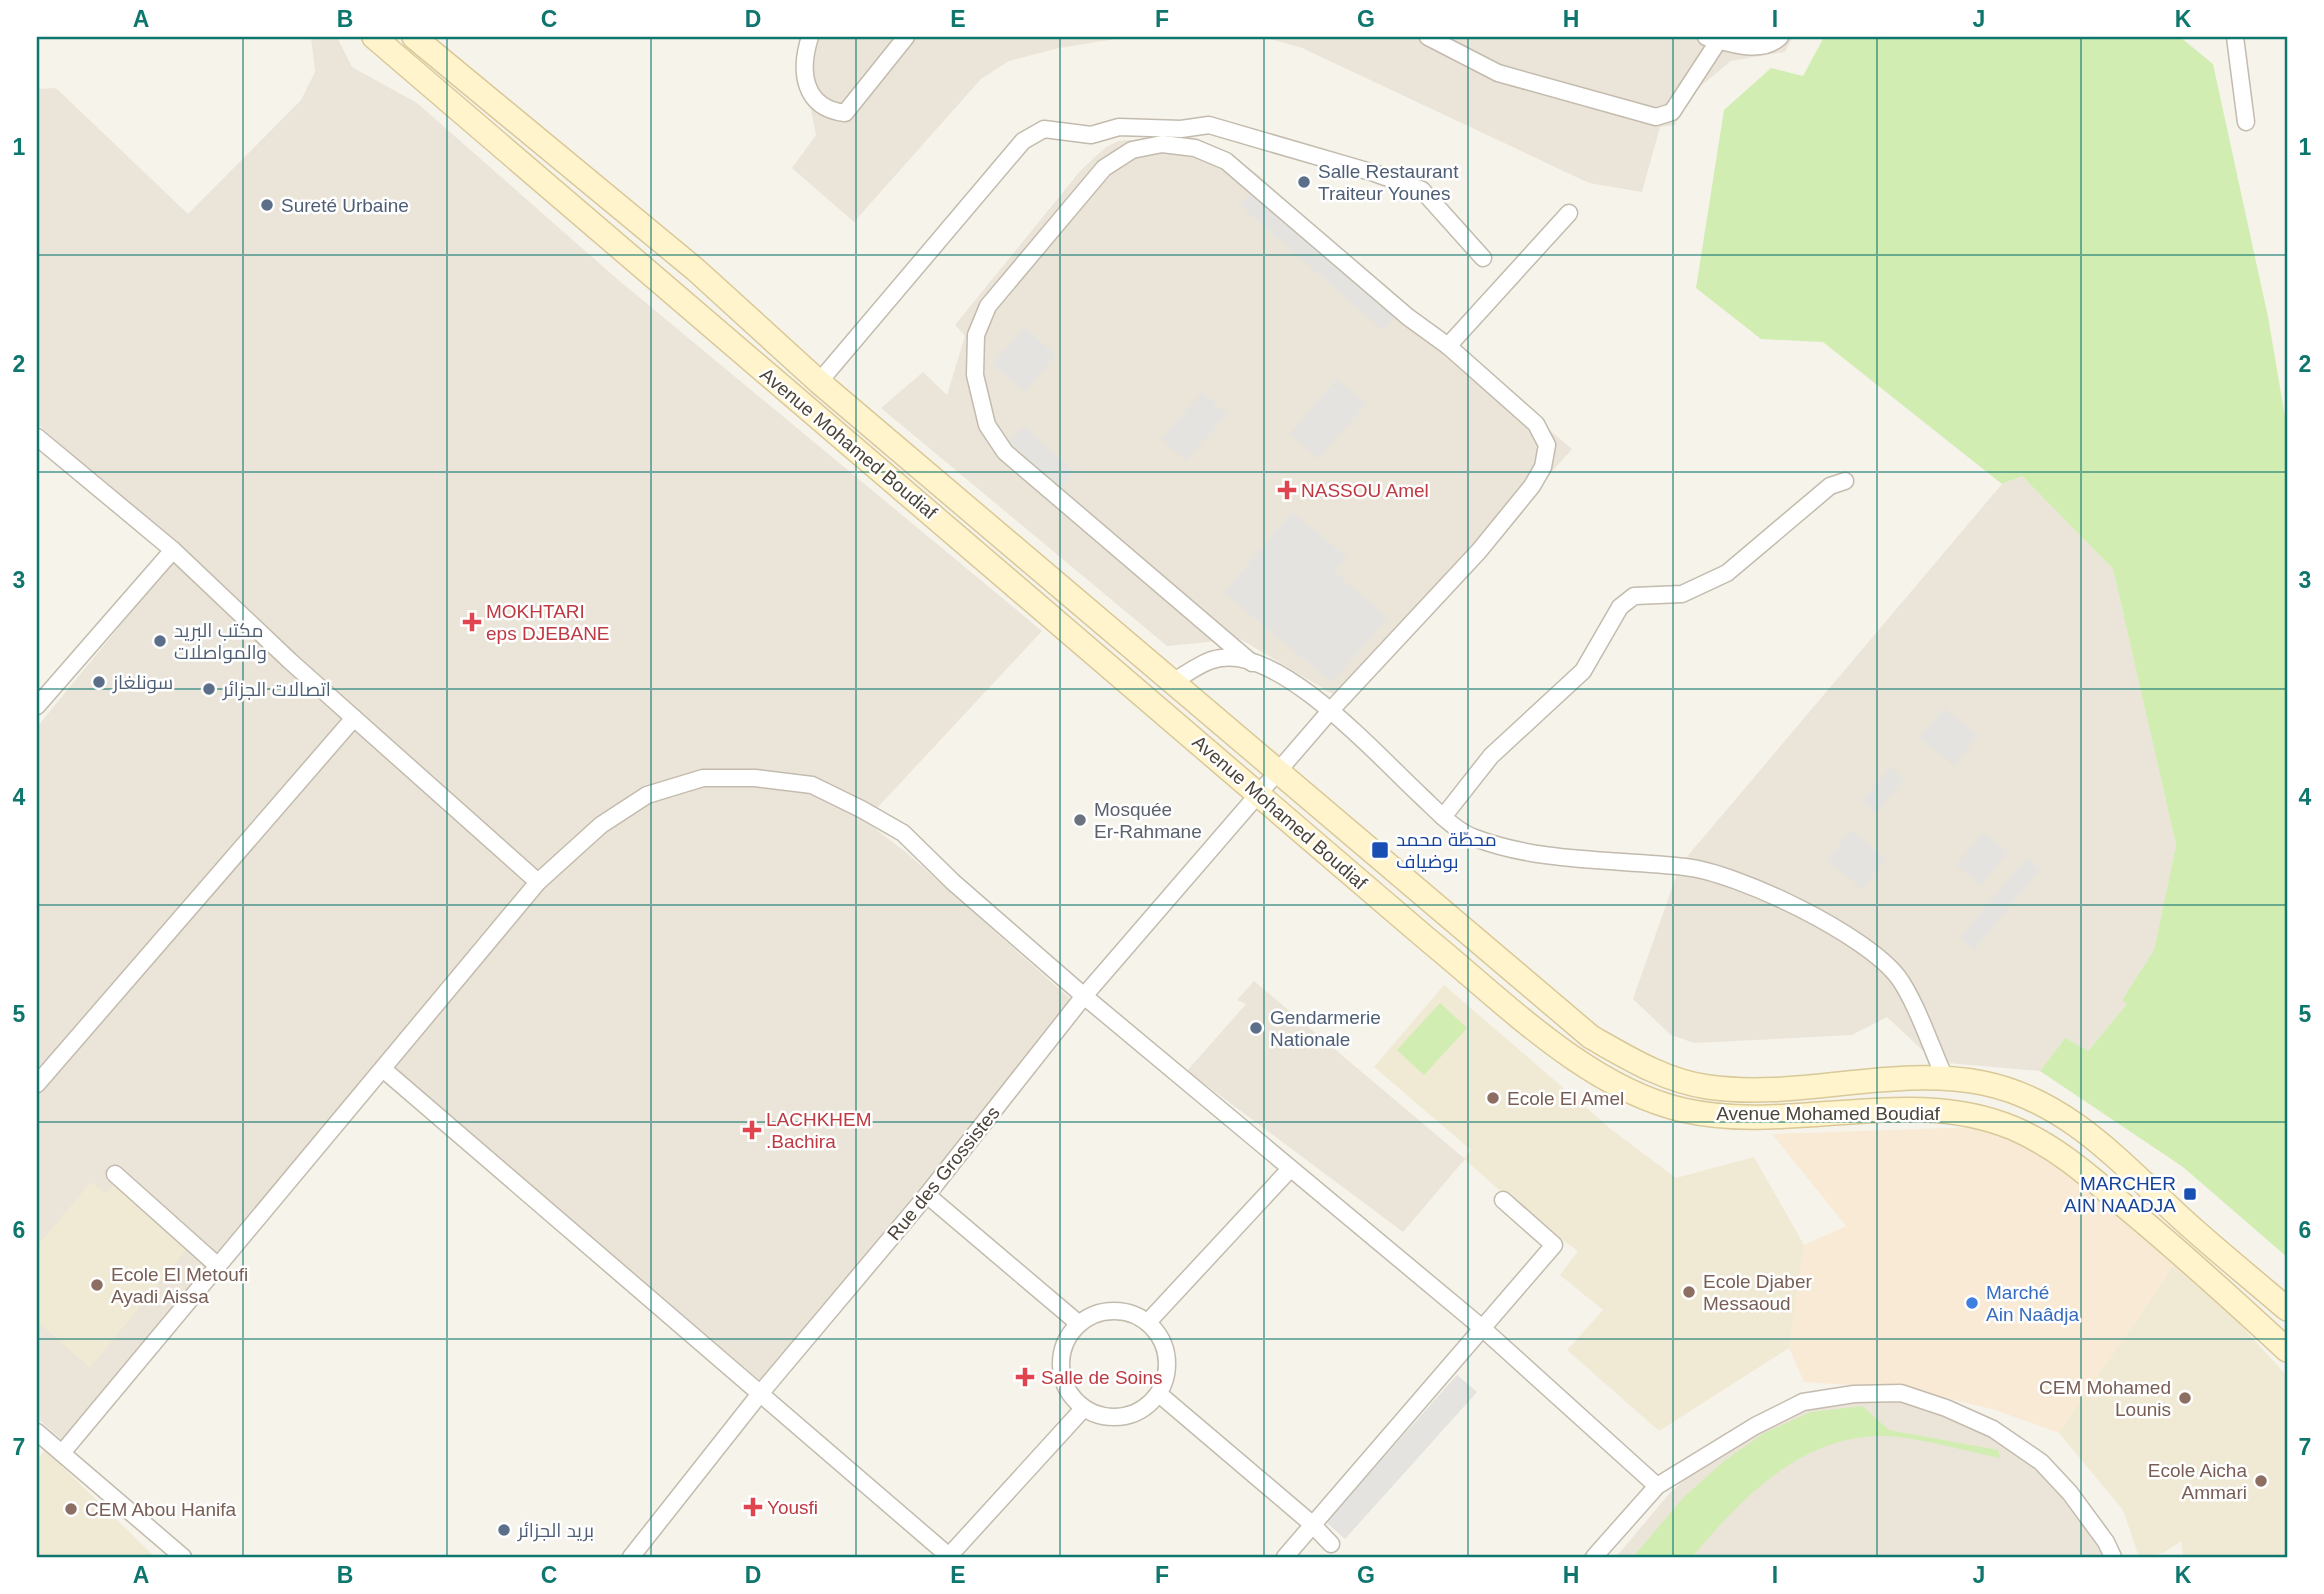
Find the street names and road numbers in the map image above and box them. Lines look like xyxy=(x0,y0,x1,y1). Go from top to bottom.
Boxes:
street label: Avenue Mohamed Boudiaf xyxy=(756,363,942,524)
street label: Avenue Mohamed Boudiaf xyxy=(1188,731,1371,894)
street label: Rue des Grossistes xyxy=(883,1102,1004,1244)
street label: Avenue Mohamed Boudiaf xyxy=(1716,1103,1941,1124)

